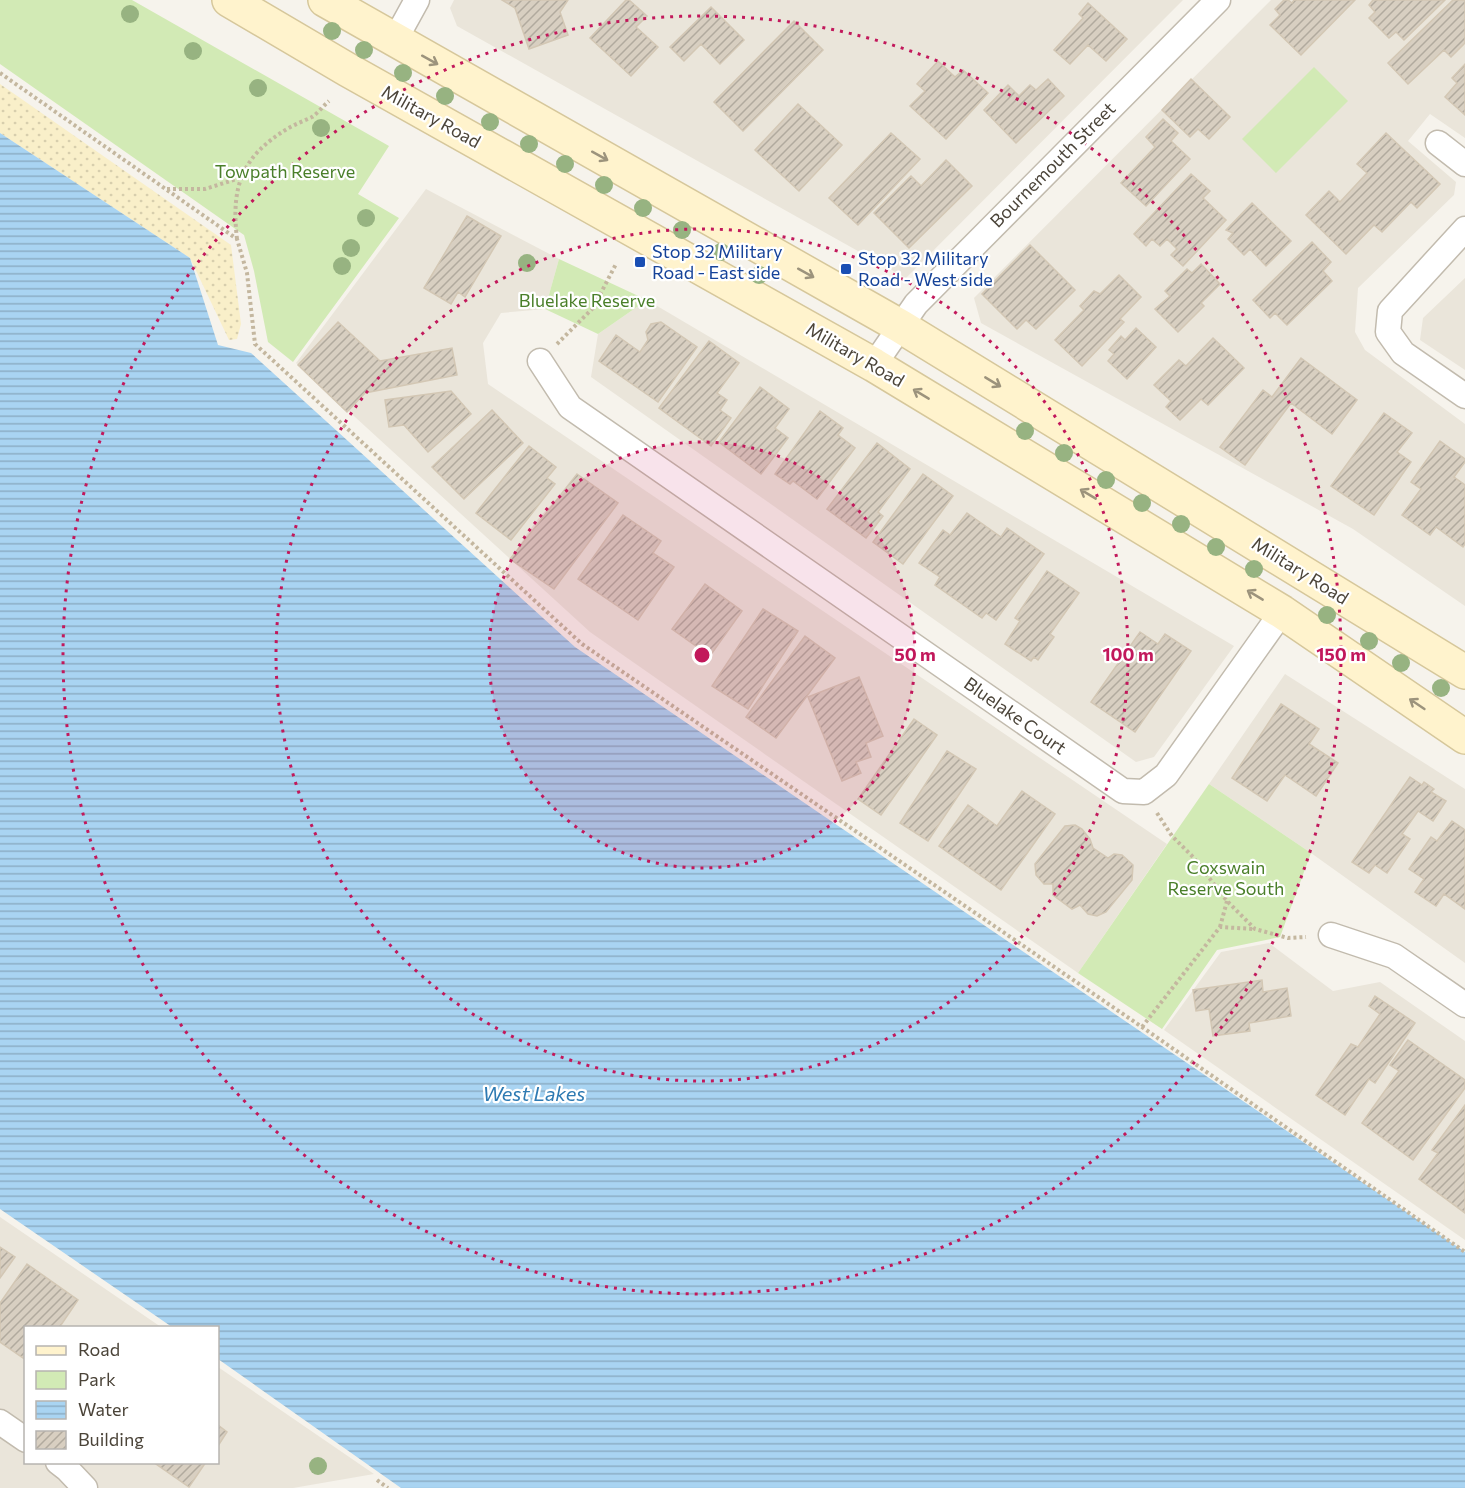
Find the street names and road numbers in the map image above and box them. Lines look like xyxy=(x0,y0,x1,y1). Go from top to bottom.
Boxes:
street label: Military Road xyxy=(378,80,485,152)
street label: Bournemouth Street xyxy=(985,97,1119,231)
street label: Military Road xyxy=(802,317,909,391)
street label: Military Road xyxy=(1248,532,1353,609)
street label: Bluelake Court xyxy=(960,672,1071,759)

